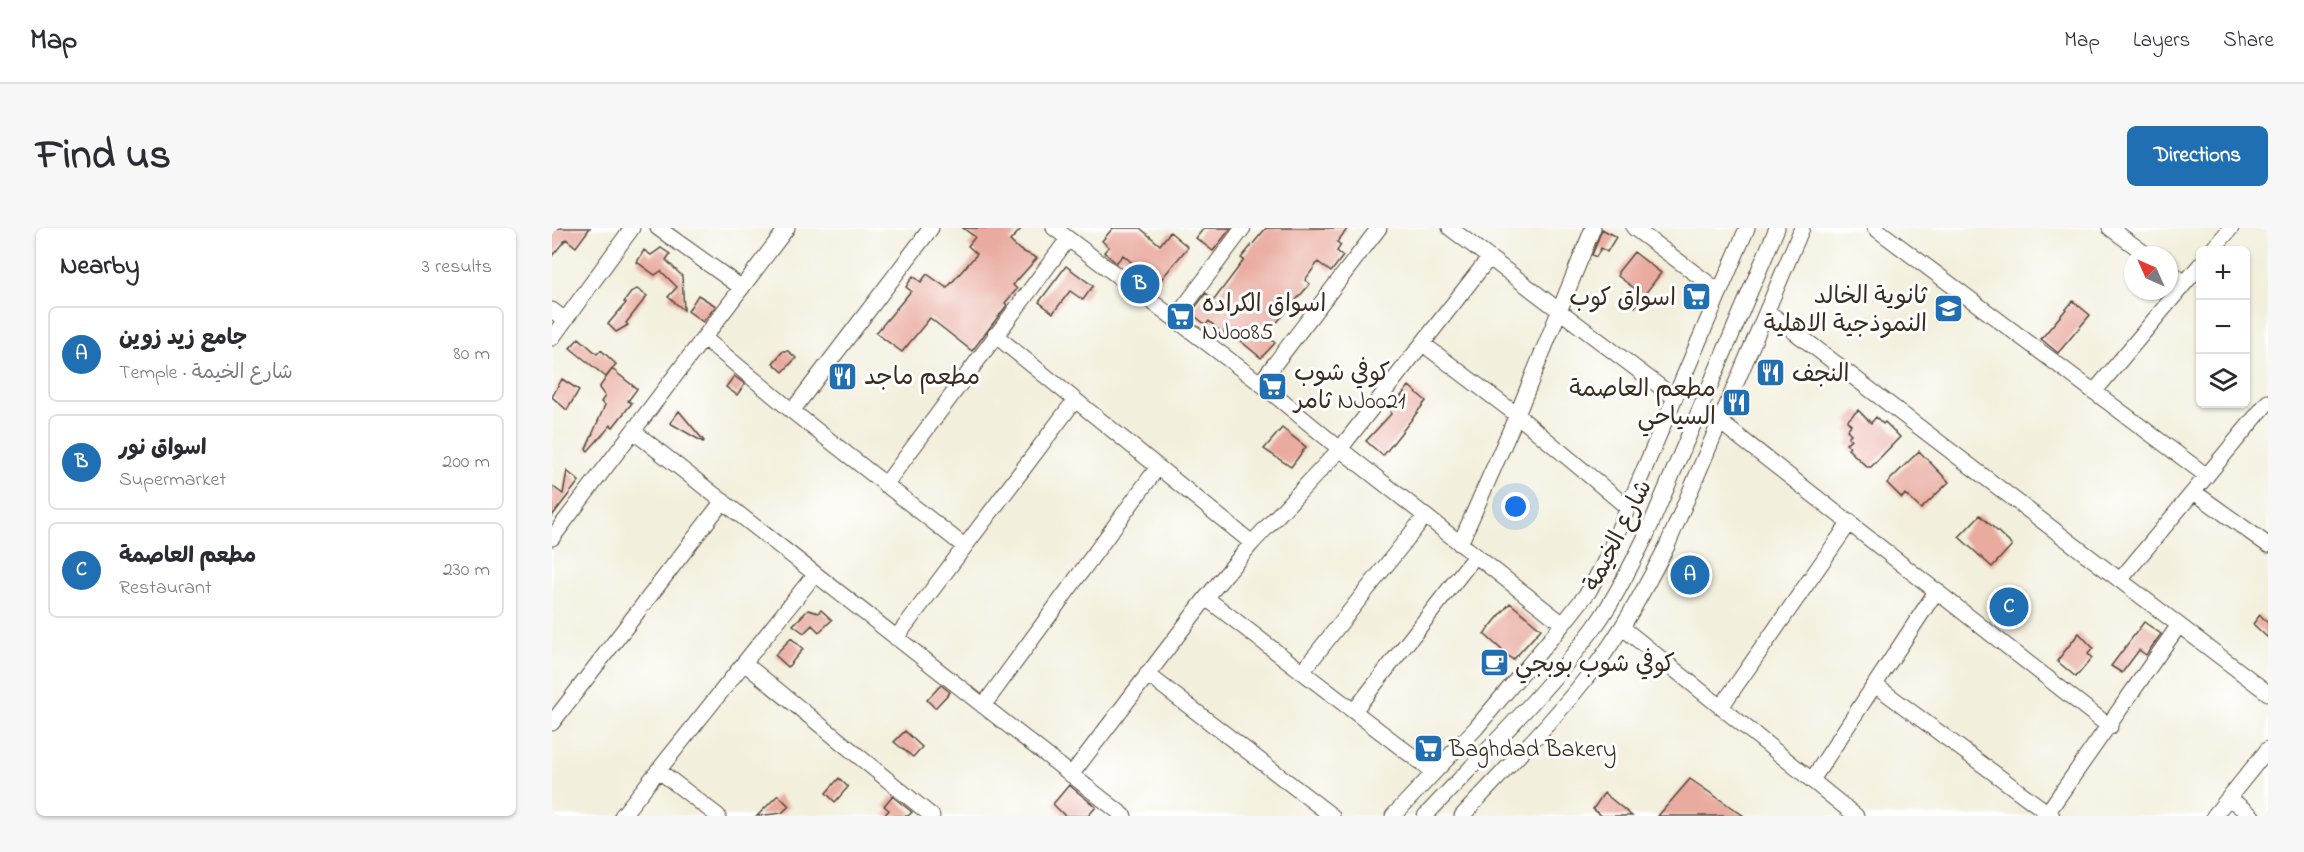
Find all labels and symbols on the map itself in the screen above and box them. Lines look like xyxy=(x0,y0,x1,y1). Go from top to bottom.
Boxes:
north arrow xyxy=(2124,246,2178,300)
pin: B xyxy=(1120,262,1160,306)
place label: ثانوية الخالد النموذجية الاهلية xyxy=(1764,280,1928,343)
supermarket icon: اسواق كوب xyxy=(1681,281,1713,313)
place label: اسواق كوب xyxy=(1569,282,1676,317)
place label: اسواق الكراده NJ0085 xyxy=(1202,288,1326,351)
school or university icon: ثانوية الخالد النموذجية الاهلية xyxy=(1932,293,1964,325)
supermarket icon: اسواق الكراده NJ0085 xyxy=(1165,301,1197,333)
place label: كوفي شوب ثامر NJ0021 xyxy=(1292,357,1406,420)
restaurant icon: النجف xyxy=(1755,357,1787,389)
place label: النجف xyxy=(1792,358,1850,393)
restaurant icon: مطعم ماجد xyxy=(827,360,859,392)
place label: مطعم ماجد xyxy=(864,361,980,396)
supermarket icon: كوفي شوب ثامر NJ0021 xyxy=(1257,370,1289,402)
place label: مطعم العاصمة السياحي xyxy=(1569,373,1716,437)
restaurant icon: مطعم العاصمة السياحي xyxy=(1721,386,1753,418)
street label: شارع الخيمة xyxy=(1576,474,1662,598)
your location xyxy=(1501,492,1530,521)
pin: A xyxy=(1670,552,1710,598)
pin: C xyxy=(1990,584,2028,629)
cafe icon: كوفي شوب بوبجي xyxy=(1478,647,1510,679)
place label: كوفي شوب بوبجي xyxy=(1515,648,1675,684)
supermarket icon: Baghdad Bakery xyxy=(1412,732,1444,764)
place label: Baghdad Bakery xyxy=(1448,733,1616,769)

